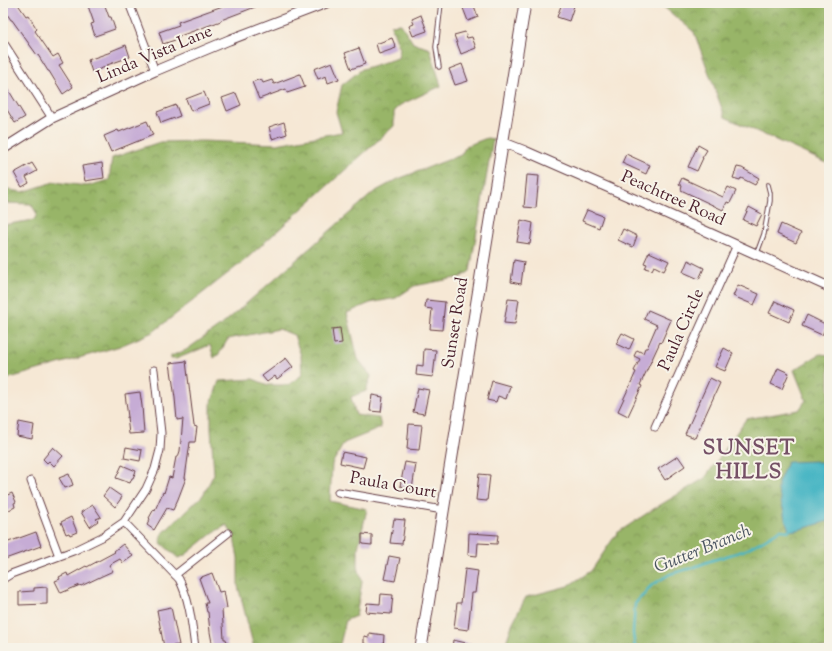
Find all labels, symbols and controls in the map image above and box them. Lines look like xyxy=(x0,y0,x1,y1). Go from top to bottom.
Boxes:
street label: Linda Vista Lane xyxy=(94,20,217,90)
street label: Peachtree Road xyxy=(617,165,729,233)
street label: Sunset Road xyxy=(437,275,475,370)
street label: Paula Circle xyxy=(653,285,711,375)
district label: SUNSET HILLS xyxy=(703,434,795,488)
street label: Paula Court xyxy=(348,467,438,505)
water label: Gutter Branch xyxy=(651,519,756,581)

